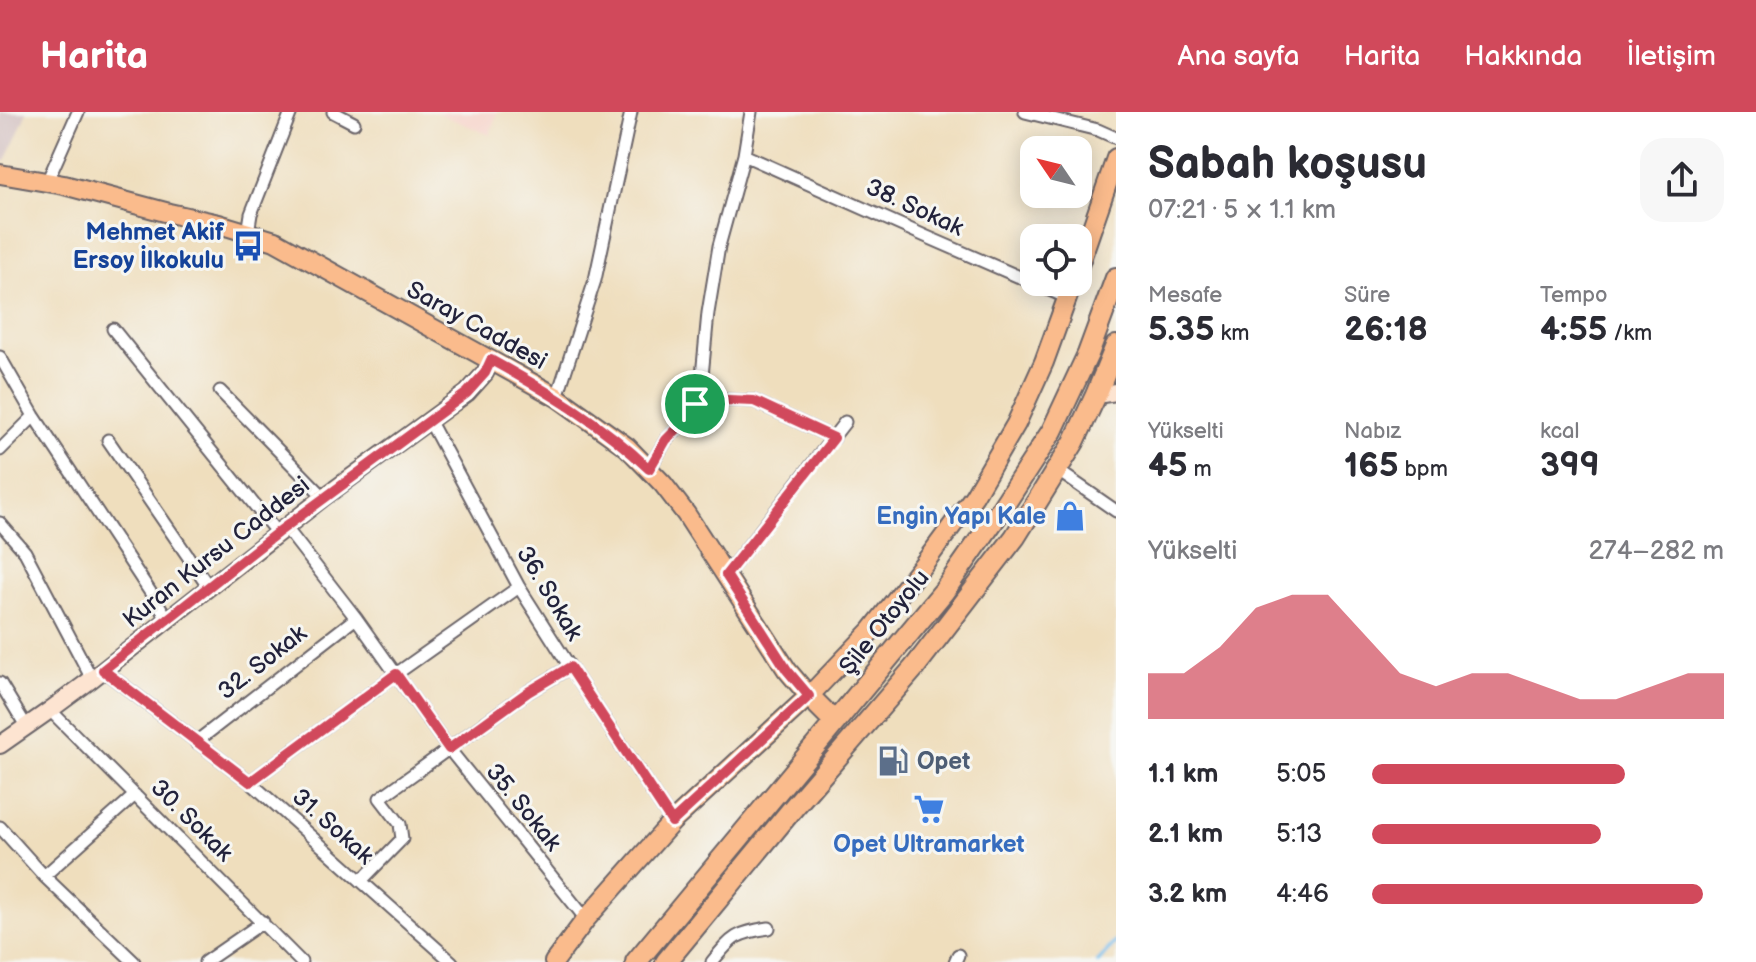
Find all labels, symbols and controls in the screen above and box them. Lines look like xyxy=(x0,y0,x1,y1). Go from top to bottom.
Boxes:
text: Harita xyxy=(40,34,148,79)
text: Ana sayfa xyxy=(1178,40,1300,73)
text: Harita xyxy=(1344,40,1420,73)
text: Hakkında xyxy=(1464,40,1582,73)
text: İletişim xyxy=(1626,40,1716,73)
north arrow xyxy=(1020,136,1092,208)
map controls xyxy=(1020,136,1092,296)
text: Sabah koşusu xyxy=(1148,138,1427,191)
button: share xyxy=(1640,138,1724,222)
street label: 38. Sokak xyxy=(861,172,968,243)
text: 07:21 · 5 × 1.1 km xyxy=(1148,195,1336,226)
place label: Mehmet Akif Ersoy İlkokulu xyxy=(73,218,225,275)
button: locate xyxy=(1020,224,1092,296)
bus stop icon: Mehmet Akif Ersoy İlkokulu xyxy=(231,229,265,263)
street label: Saray Caddesi xyxy=(402,275,552,376)
text: Mesafe xyxy=(1148,282,1222,309)
text: Süre xyxy=(1344,282,1390,309)
text: Tempo xyxy=(1540,282,1607,309)
text: 5.35 xyxy=(1148,309,1215,350)
text: 26:18 xyxy=(1344,309,1428,350)
text: 4:55 xyxy=(1540,309,1607,350)
text: km xyxy=(1215,320,1250,347)
text: /km xyxy=(1607,320,1652,347)
pin xyxy=(661,370,729,438)
icon: arrive xyxy=(673,382,717,426)
text: Yükselti xyxy=(1148,418,1224,445)
text: Nabız xyxy=(1344,418,1401,445)
text: kcal xyxy=(1540,418,1579,445)
text: 45 xyxy=(1148,445,1188,486)
text: 165 xyxy=(1344,445,1399,486)
text: 399 xyxy=(1540,445,1600,486)
text: m xyxy=(1188,456,1212,483)
text: bpm xyxy=(1399,456,1448,483)
street label: Kuran Kursu Caddesi xyxy=(117,471,315,634)
shop icon: Engin Yapı Kale xyxy=(1053,499,1087,533)
place label: Engin Yapı Kale xyxy=(876,502,1046,531)
text: Yükselti xyxy=(1148,536,1238,567)
text: 274–282 m xyxy=(1589,536,1724,567)
street label: 36. Sokak xyxy=(510,541,589,646)
street label: Şile Otoyolu xyxy=(833,564,936,681)
street label: 32. Sokak xyxy=(212,619,313,706)
fuel station icon: Opet xyxy=(876,744,910,778)
place label: Opet xyxy=(917,747,970,776)
street label: 35. Sokak xyxy=(480,758,568,857)
text: 1.1 km xyxy=(1148,759,1218,790)
text: 5:05 xyxy=(1276,759,1326,790)
street label: 30. Sokak xyxy=(144,773,239,868)
street label: 31. Sokak xyxy=(286,782,380,871)
supermarket icon: Opet Ultramarket xyxy=(912,792,946,826)
text: 2.1 km xyxy=(1148,819,1223,850)
text: 5:13 xyxy=(1276,819,1322,850)
place label: Opet Ultramarket xyxy=(833,830,1025,859)
text: 3.2 km xyxy=(1148,879,1227,910)
text: 4:46 xyxy=(1276,879,1329,910)

